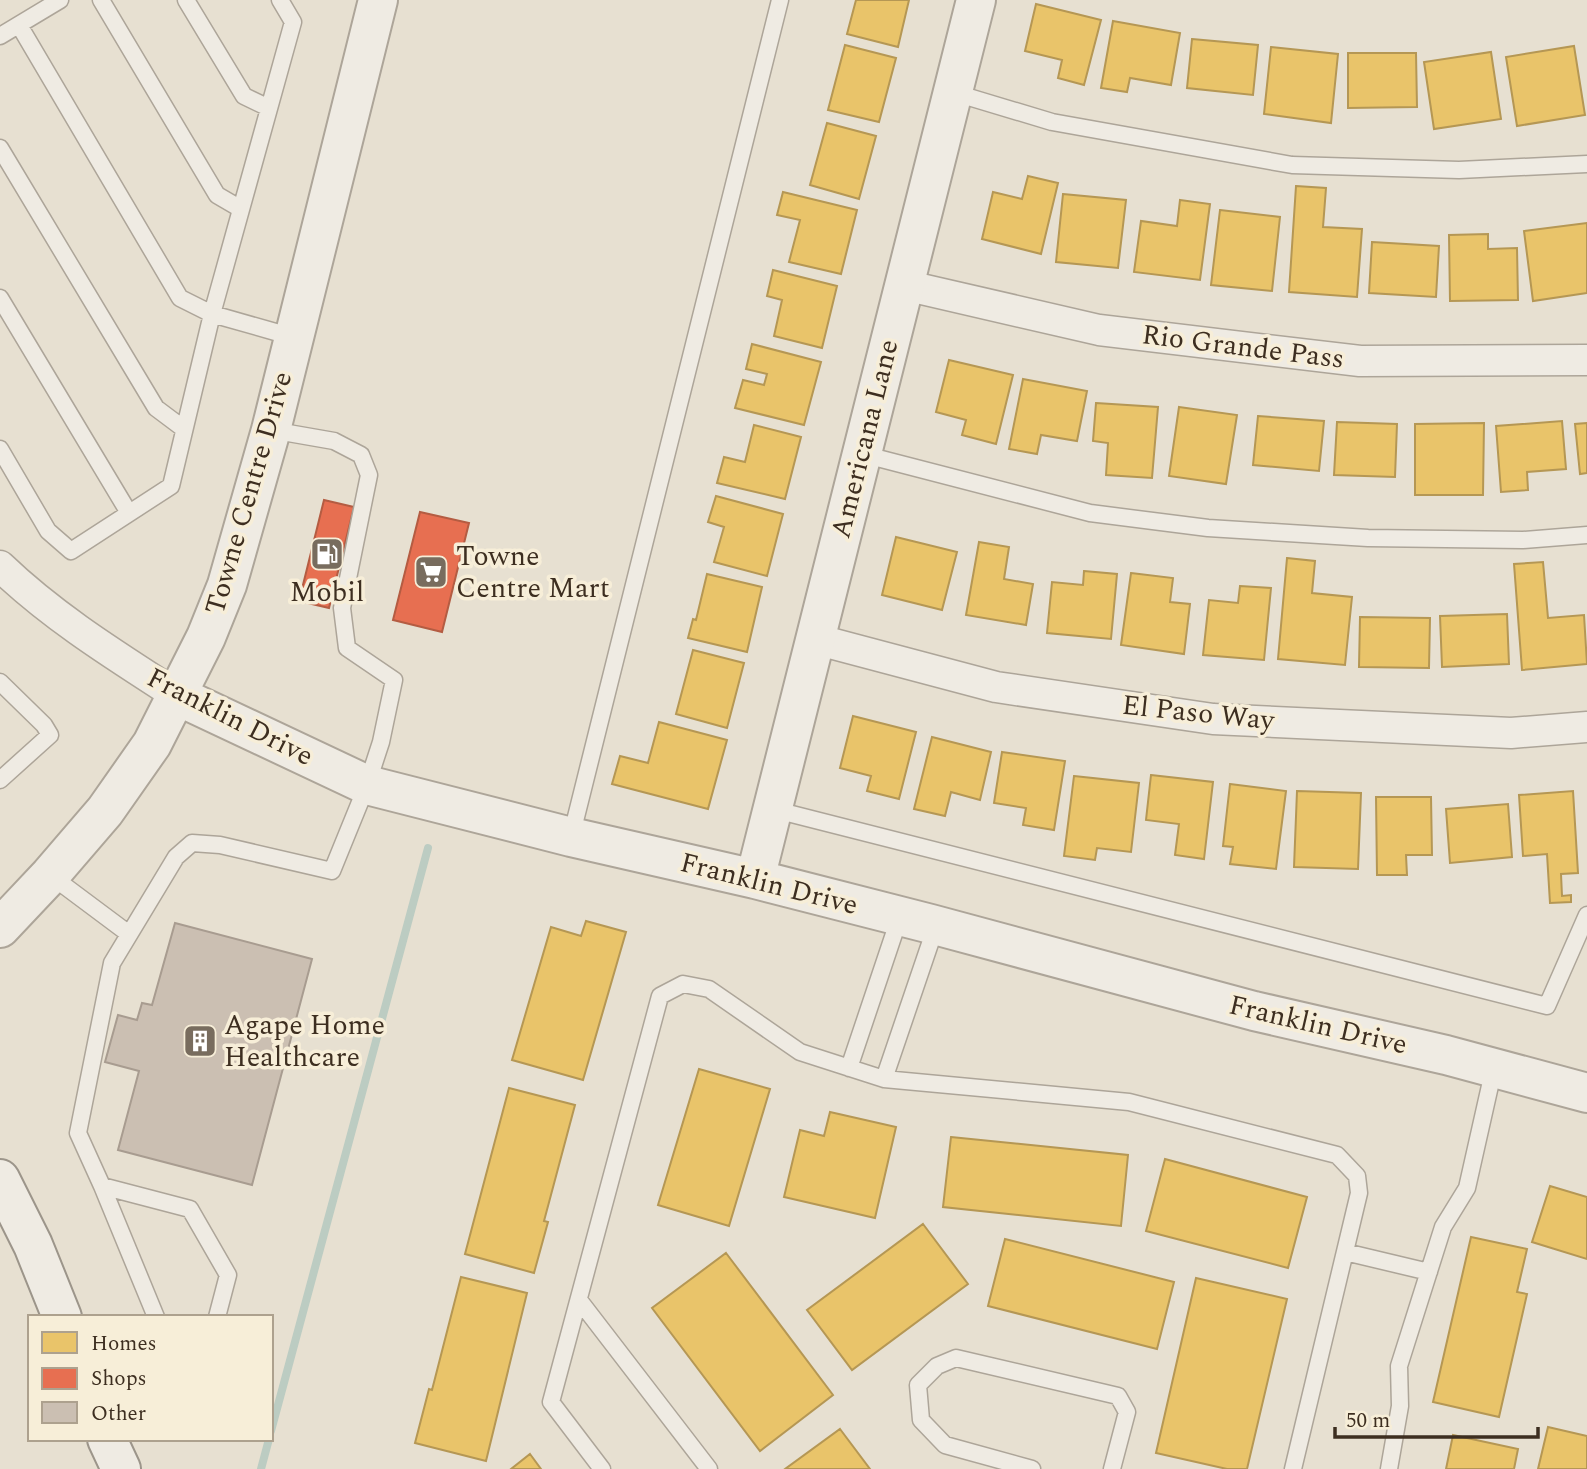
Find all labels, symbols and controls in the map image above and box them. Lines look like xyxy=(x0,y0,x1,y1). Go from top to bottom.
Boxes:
street label: Rio Grande Pass xyxy=(1139,313,1347,381)
street label: Americana Lane xyxy=(819,335,911,543)
street label: Towne Centre Drive xyxy=(194,366,304,620)
fuel station icon: Mobil xyxy=(308,535,346,573)
place label: Towne Centre Mart xyxy=(456,535,610,610)
supermarket icon: Towne Centre Mart xyxy=(412,553,450,591)
place label: Mobil xyxy=(290,571,364,614)
street label: Franklin Drive xyxy=(139,657,321,777)
street label: El Paso Way xyxy=(1120,684,1278,743)
street label: Franklin Drive xyxy=(676,841,862,927)
street label: Franklin Drive xyxy=(1225,984,1411,1066)
place label: Agape Home Healthcare xyxy=(224,1004,385,1079)
building icon: Agape Home Healthcare xyxy=(181,1022,219,1060)
legend xyxy=(28,1315,273,1441)
text: Homes xyxy=(91,1328,157,1360)
text: Shops xyxy=(91,1363,147,1395)
scale bar xyxy=(1335,1396,1538,1440)
text: Other xyxy=(91,1398,146,1430)
text: 50 m xyxy=(1346,1405,1390,1437)

